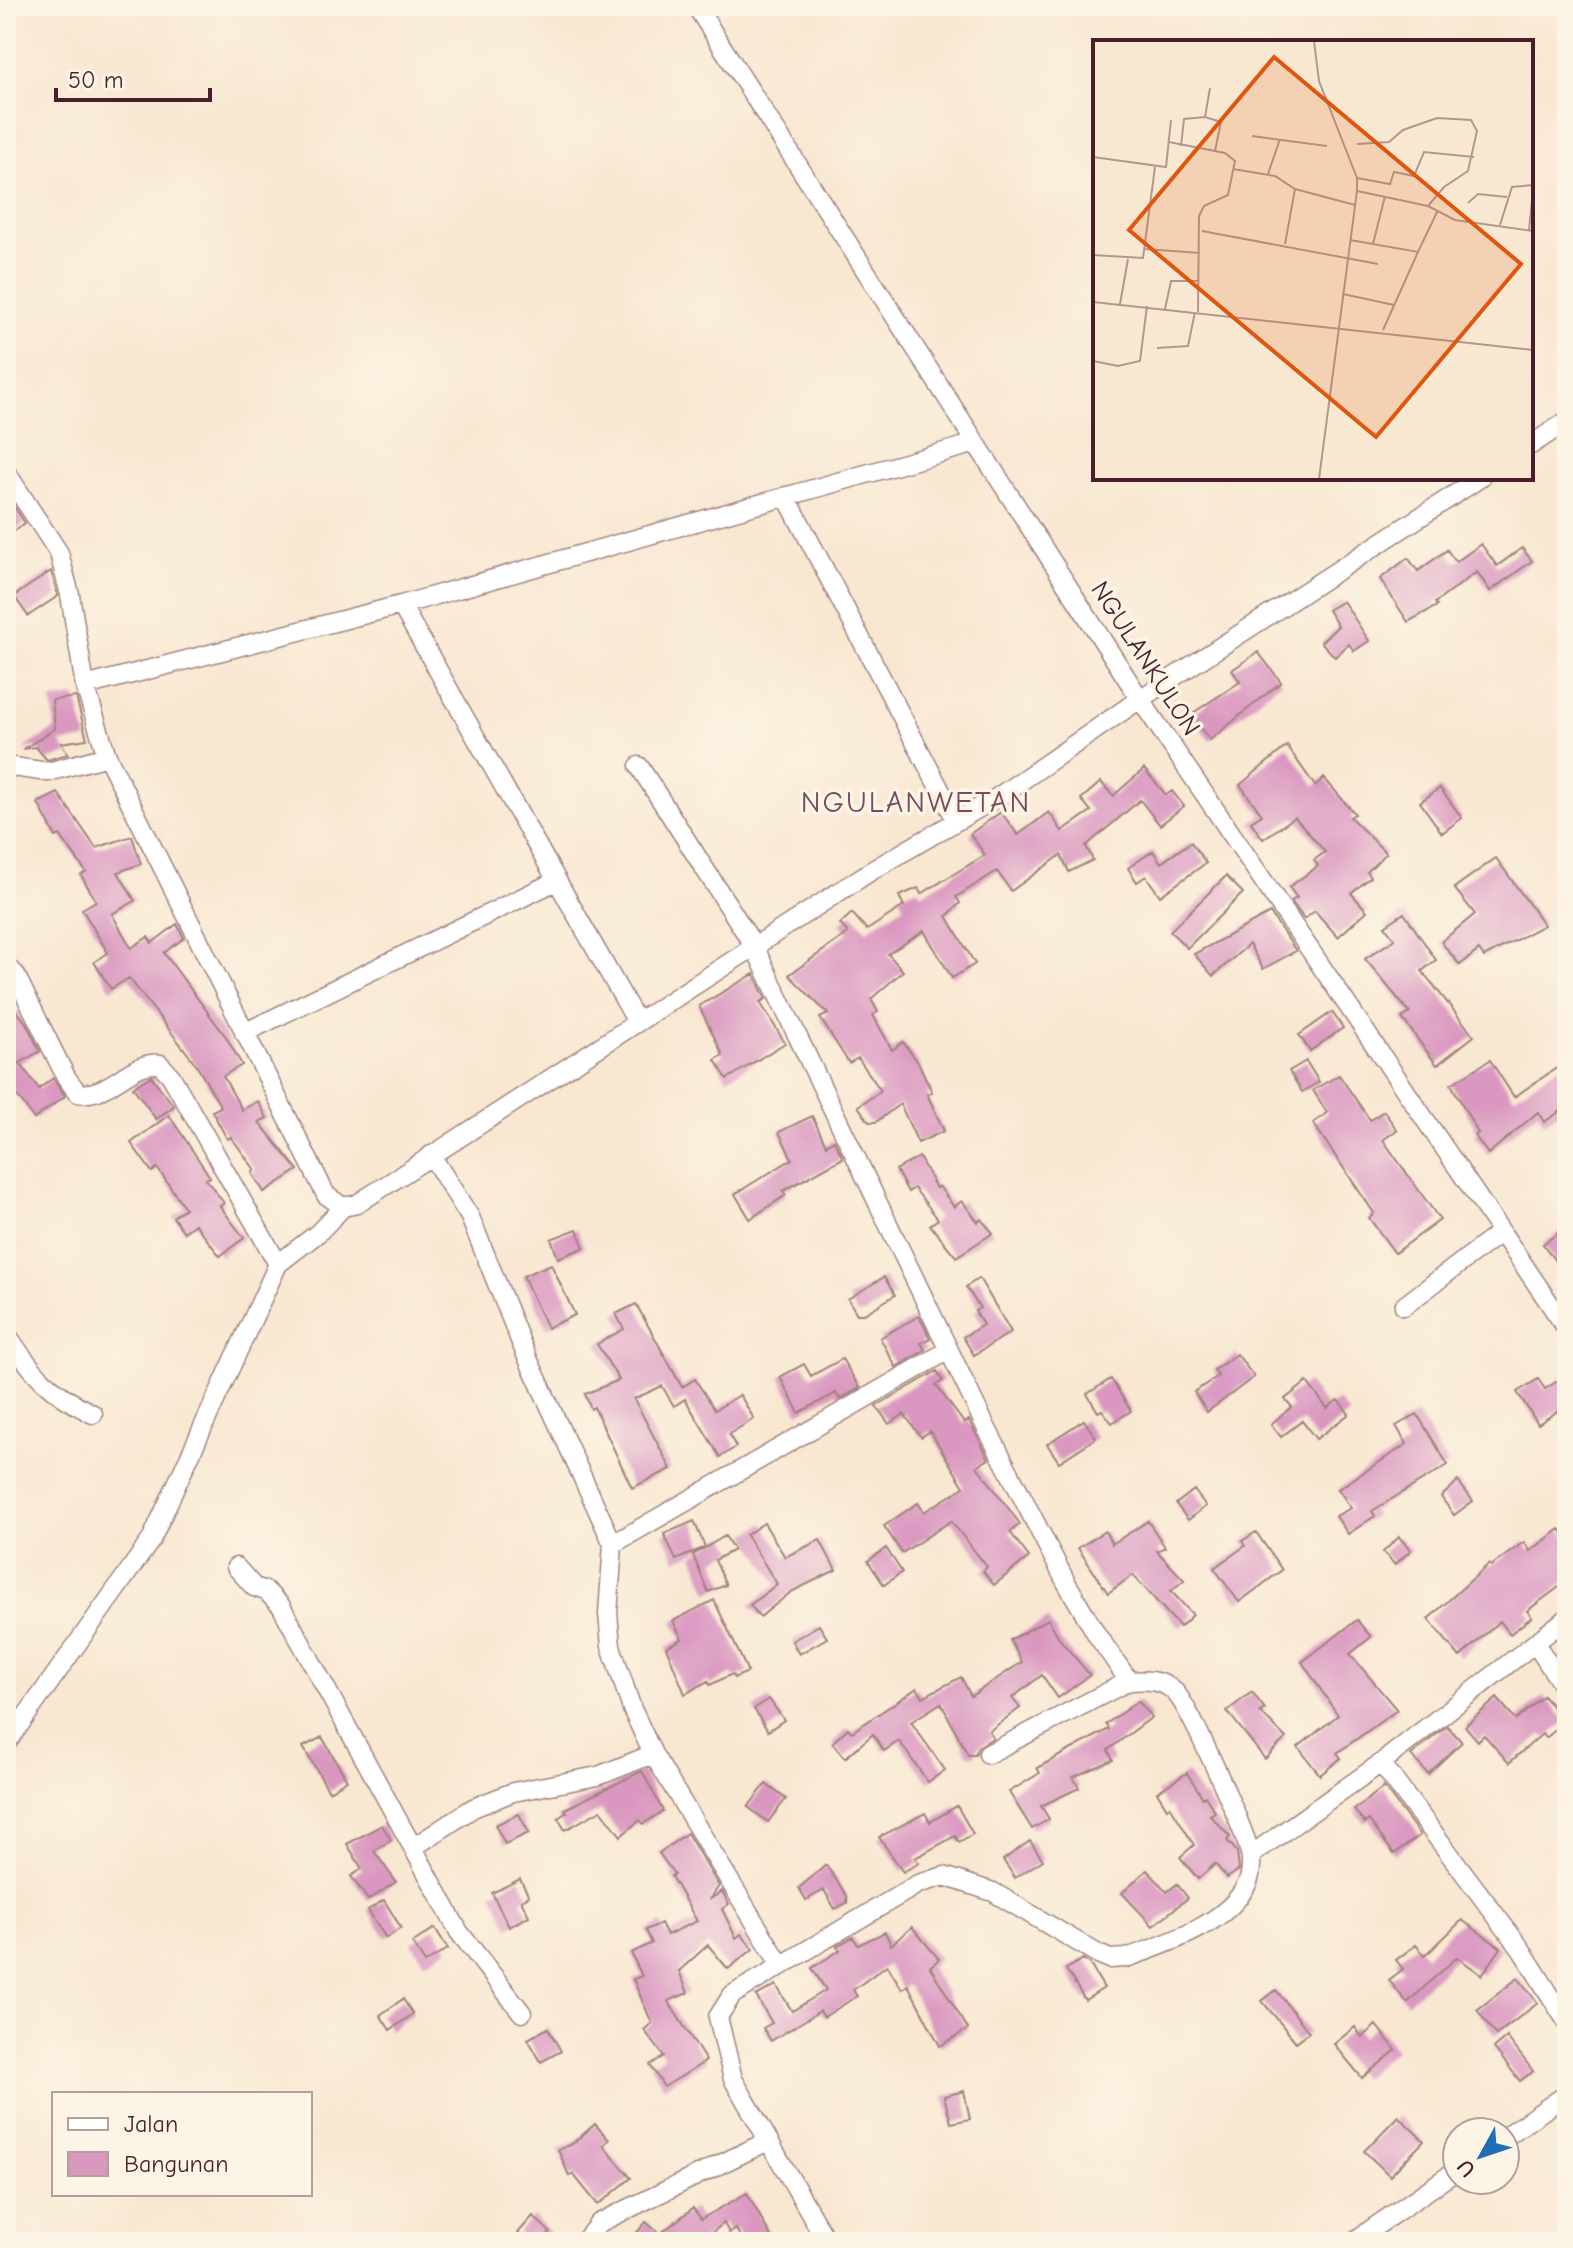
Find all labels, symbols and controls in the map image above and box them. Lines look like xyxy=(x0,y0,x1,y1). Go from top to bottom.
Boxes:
inset map xyxy=(1093,40,1533,480)
scale bar xyxy=(56,52,210,102)
text: 50 m xyxy=(68,66,124,94)
street label: NGULANKULON xyxy=(1084,576,1206,741)
district label: NGULANWETAN xyxy=(801,785,1031,820)
legend xyxy=(52,2092,312,2196)
text: Jalan xyxy=(124,2110,178,2138)
north arrow xyxy=(1441,2116,1521,2196)
text: Bangunan xyxy=(124,2150,228,2178)
text: U xyxy=(1452,2154,1481,2182)

